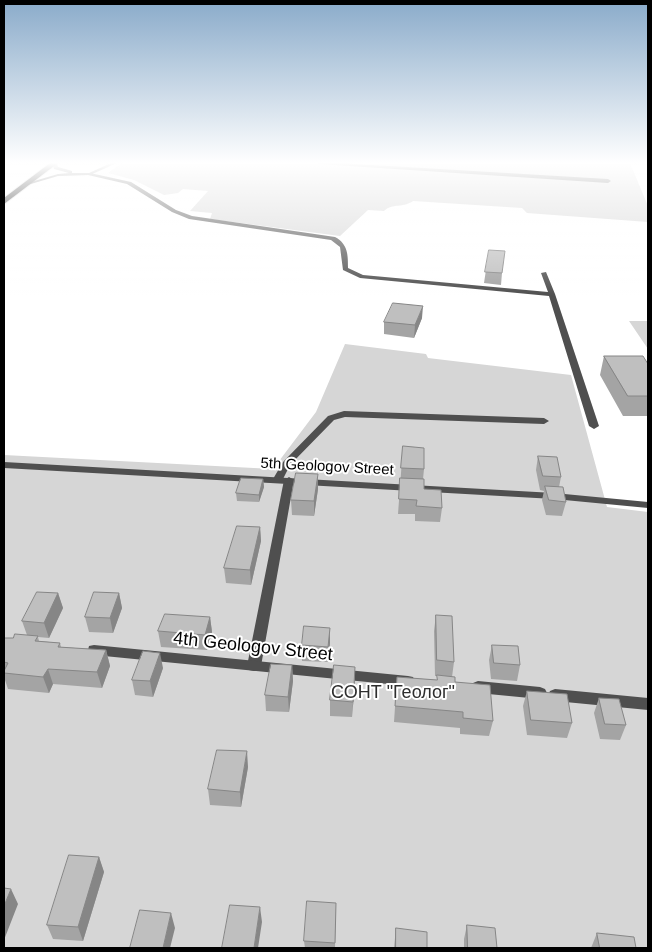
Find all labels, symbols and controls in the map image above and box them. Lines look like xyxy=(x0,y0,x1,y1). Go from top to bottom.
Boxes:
street label: 5th Geologov Street xyxy=(260,455,394,479)
street label: 4th Geologov Street xyxy=(172,628,334,666)
park label: СОНТ "Геолог" xyxy=(331,682,455,704)

